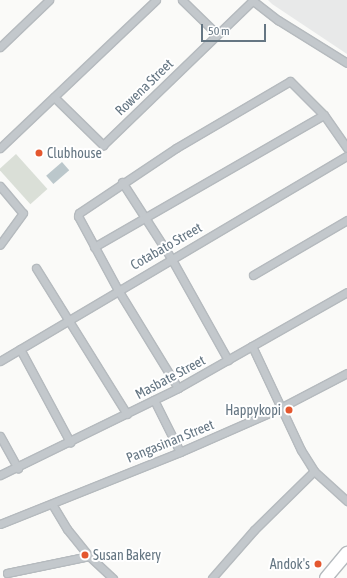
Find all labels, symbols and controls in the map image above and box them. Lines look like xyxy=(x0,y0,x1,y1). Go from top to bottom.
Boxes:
scale bar xyxy=(203,16,268,42)
text: 50 m xyxy=(208,24,230,38)
street label: Rowena Street xyxy=(112,55,176,119)
place label: Clubhouse xyxy=(47,145,102,161)
marker: Clubhouse xyxy=(34,148,44,158)
street label: Cotabato Street xyxy=(127,219,205,273)
street label: Masbate Street xyxy=(132,352,208,402)
place label: Happykopi xyxy=(225,402,281,418)
marker: Happykopi xyxy=(284,405,294,415)
street label: Pangasinan Street xyxy=(124,416,216,466)
place label: Susan Bakery xyxy=(93,547,161,563)
marker: Susan Bakery xyxy=(80,550,90,560)
place label: Andok's xyxy=(270,556,310,572)
marker: Andok's xyxy=(313,559,323,569)

